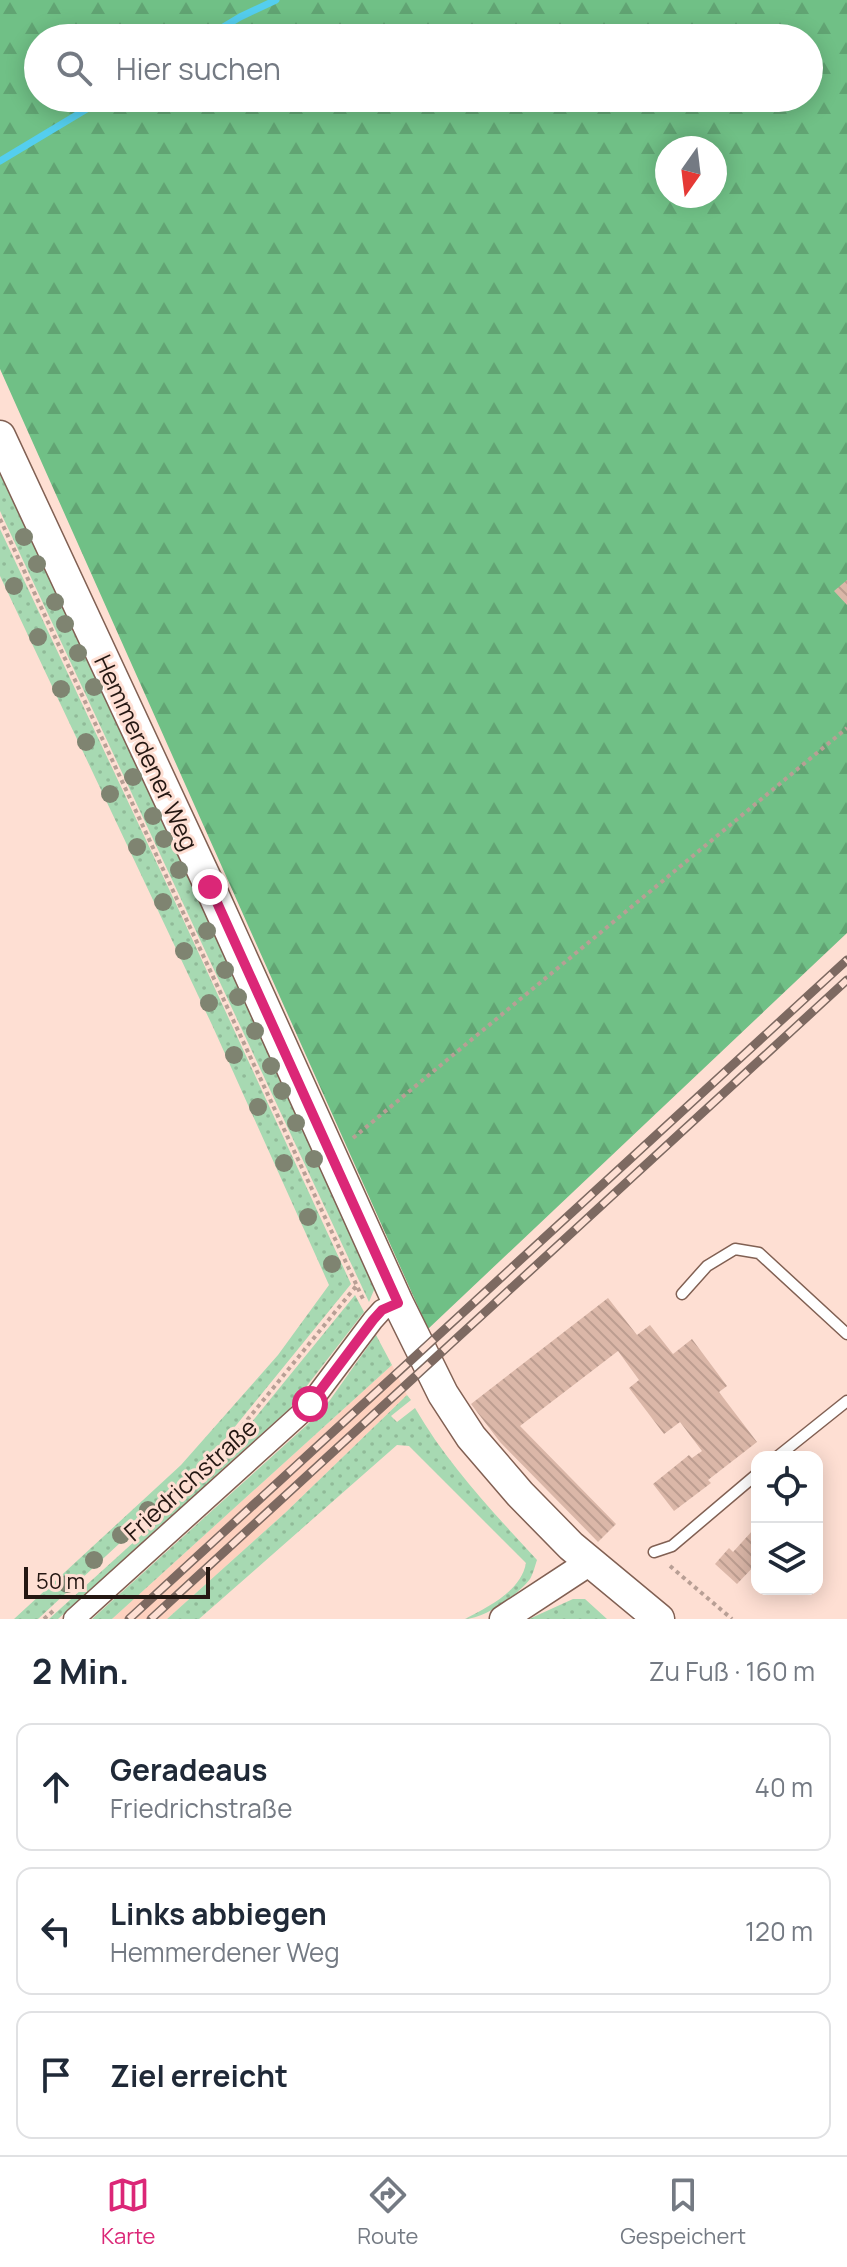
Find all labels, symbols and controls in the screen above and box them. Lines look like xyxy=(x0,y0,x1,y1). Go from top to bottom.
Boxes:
search box xyxy=(24,24,823,112)
icon: search xyxy=(52,46,96,90)
text: Hier suchen xyxy=(116,48,281,89)
north arrow xyxy=(655,136,727,208)
street label: Hemmerdener Weg xyxy=(87,649,207,855)
route end xyxy=(192,869,228,905)
route start xyxy=(292,1386,328,1422)
street label: Friedrichstraße xyxy=(116,1410,264,1548)
map controls xyxy=(751,1451,823,1595)
button: locate xyxy=(751,1451,823,1523)
button: layers xyxy=(751,1523,823,1595)
scale bar xyxy=(24,1563,210,1599)
text: 50 m xyxy=(36,1566,85,1596)
text: 2 Min. xyxy=(32,1648,129,1694)
text: Zu Fuß · 160 m xyxy=(649,1653,815,1689)
text: Geradeaus xyxy=(110,1749,267,1790)
icon: ahead xyxy=(34,1765,78,1809)
text: 40 m xyxy=(755,1769,813,1805)
text: Friedrichstraße xyxy=(110,1790,293,1826)
text: Links abbiegen xyxy=(110,1893,327,1934)
icon: left xyxy=(34,1909,78,1953)
text: 120 m xyxy=(745,1913,813,1949)
text: Hemmerdener Weg xyxy=(110,1934,340,1970)
icon: arrive xyxy=(34,2053,78,2097)
text: Ziel erreicht xyxy=(110,2055,288,2096)
tab: Karte xyxy=(101,2173,155,2251)
tab: Route xyxy=(357,2173,418,2251)
tab: Gespeichert xyxy=(620,2173,746,2251)

